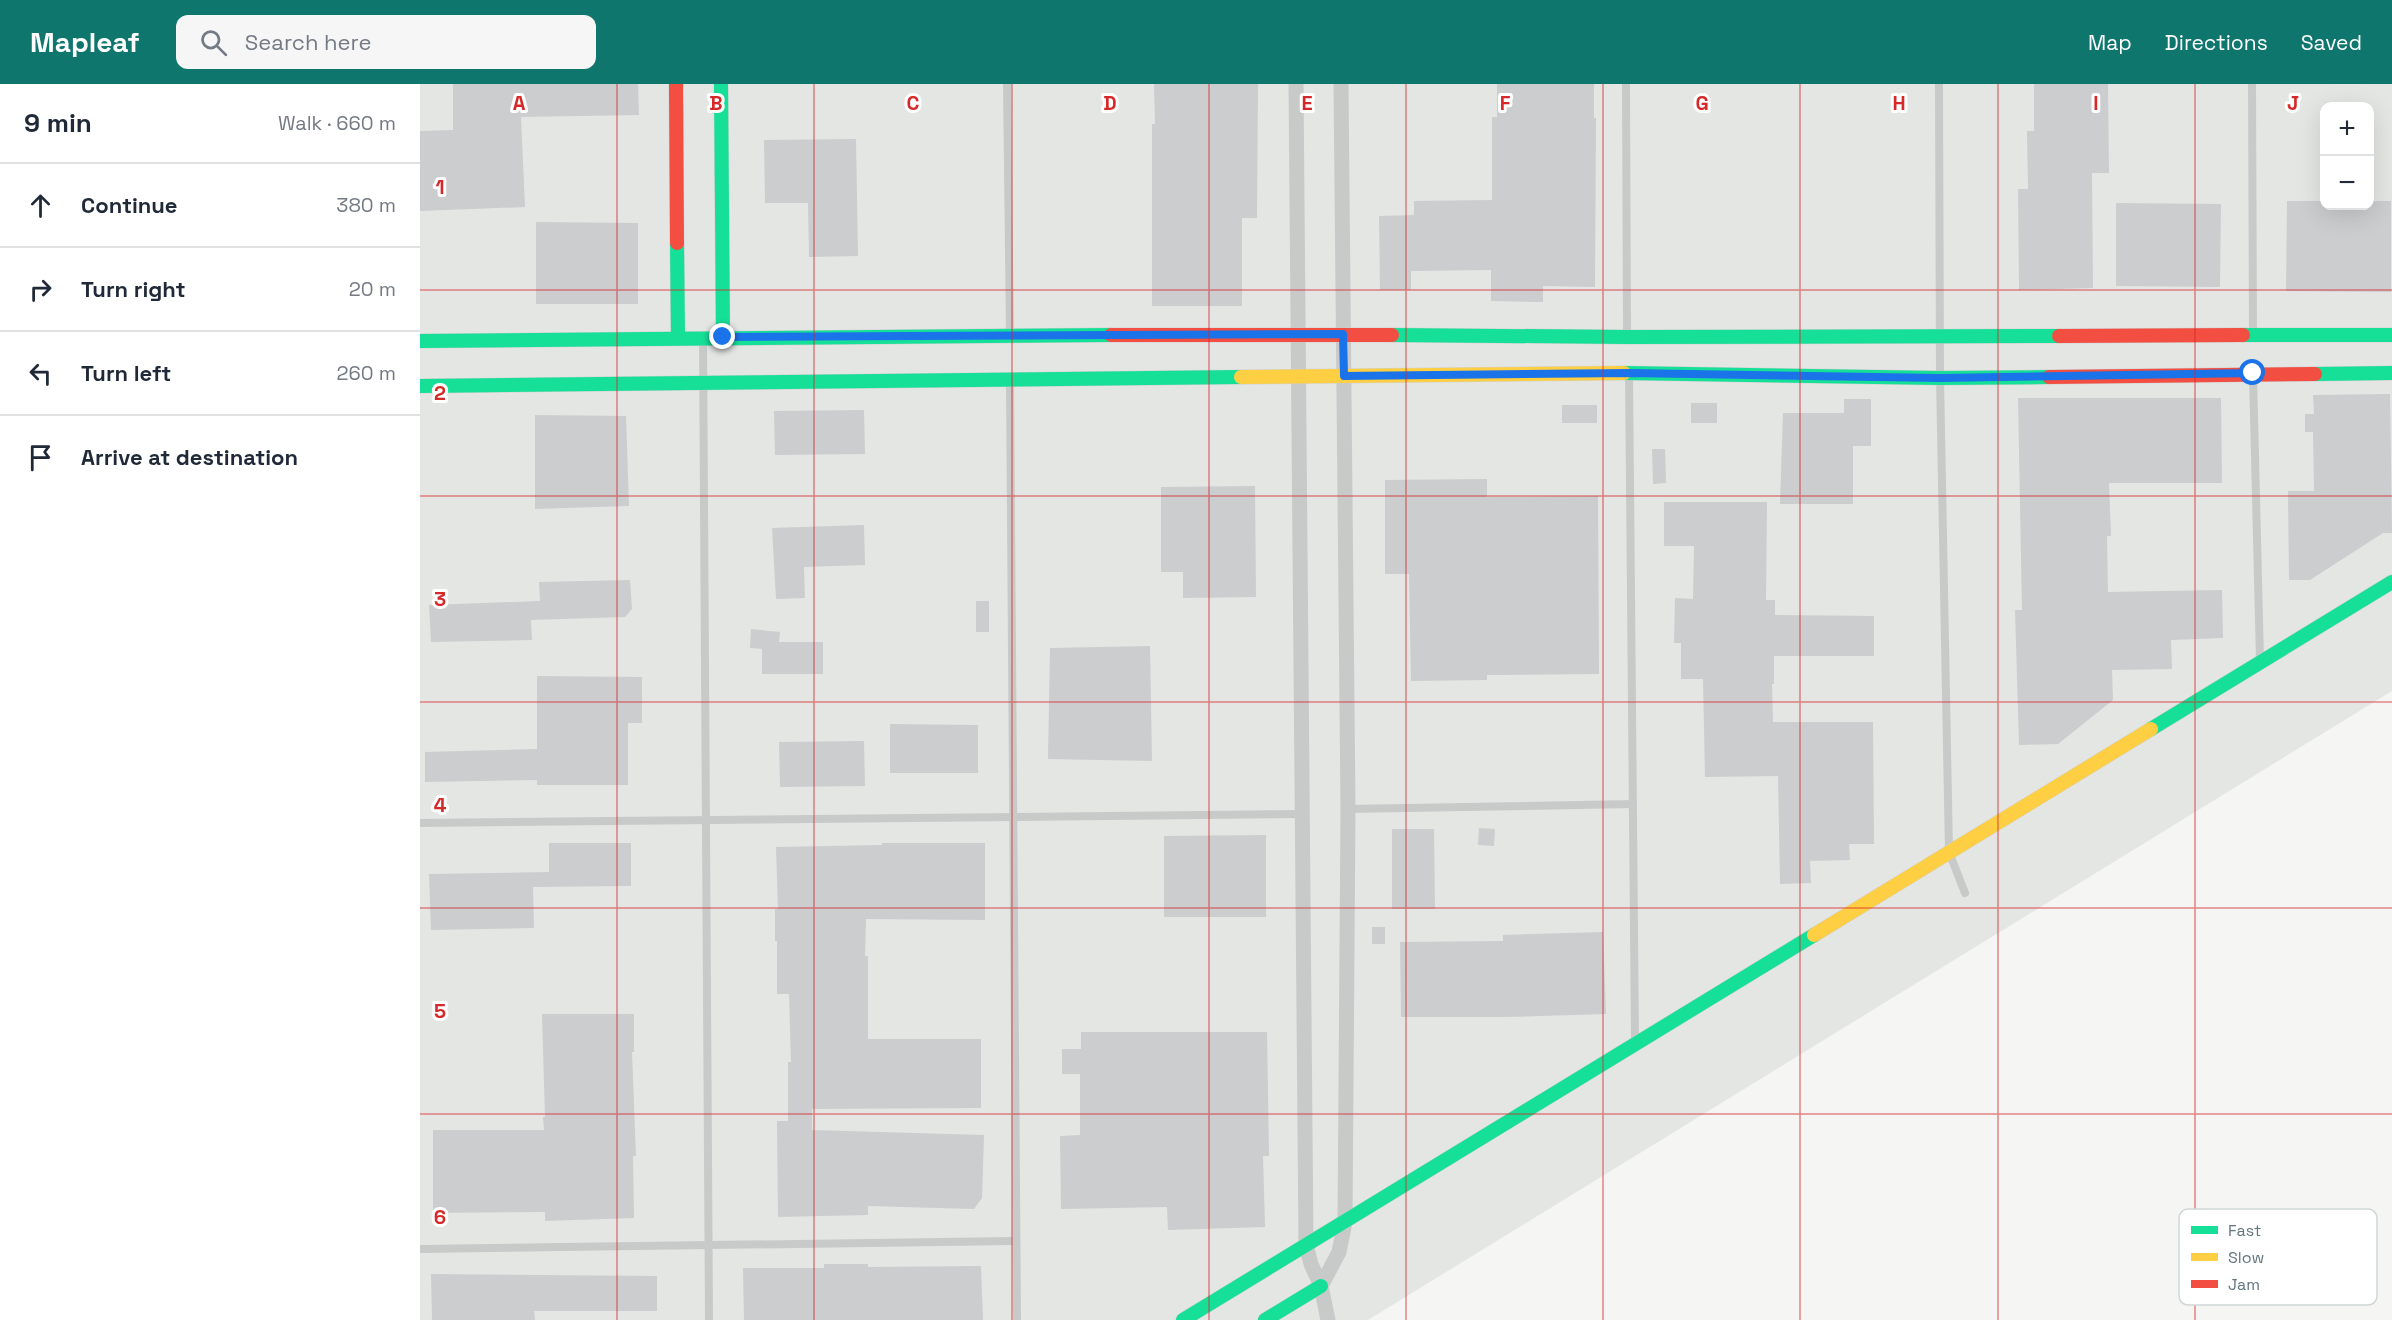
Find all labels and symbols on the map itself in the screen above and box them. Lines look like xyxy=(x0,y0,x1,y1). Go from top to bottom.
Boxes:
text: A xyxy=(513,90,526,116)
text: B xyxy=(709,90,723,116)
text: C xyxy=(907,90,920,116)
text: D xyxy=(1103,90,1117,116)
text: E xyxy=(1301,90,1313,116)
text: F xyxy=(1500,90,1511,116)
text: G xyxy=(1695,90,1709,116)
text: H xyxy=(1892,90,1906,116)
text: I xyxy=(2093,90,2099,116)
text: J xyxy=(2287,90,2299,116)
text: 1 xyxy=(435,174,445,200)
route end xyxy=(709,323,735,349)
route start xyxy=(2239,359,2265,385)
text: 2 xyxy=(434,380,446,406)
text: 3 xyxy=(434,586,446,612)
text: 4 xyxy=(434,792,447,818)
text: 5 xyxy=(434,998,446,1024)
text: 6 xyxy=(434,1204,446,1230)
legend xyxy=(2179,1209,2377,1305)
text: Fast xyxy=(2228,1220,2261,1241)
text: Slow xyxy=(2228,1247,2264,1268)
text: Jam xyxy=(2228,1274,2260,1295)

